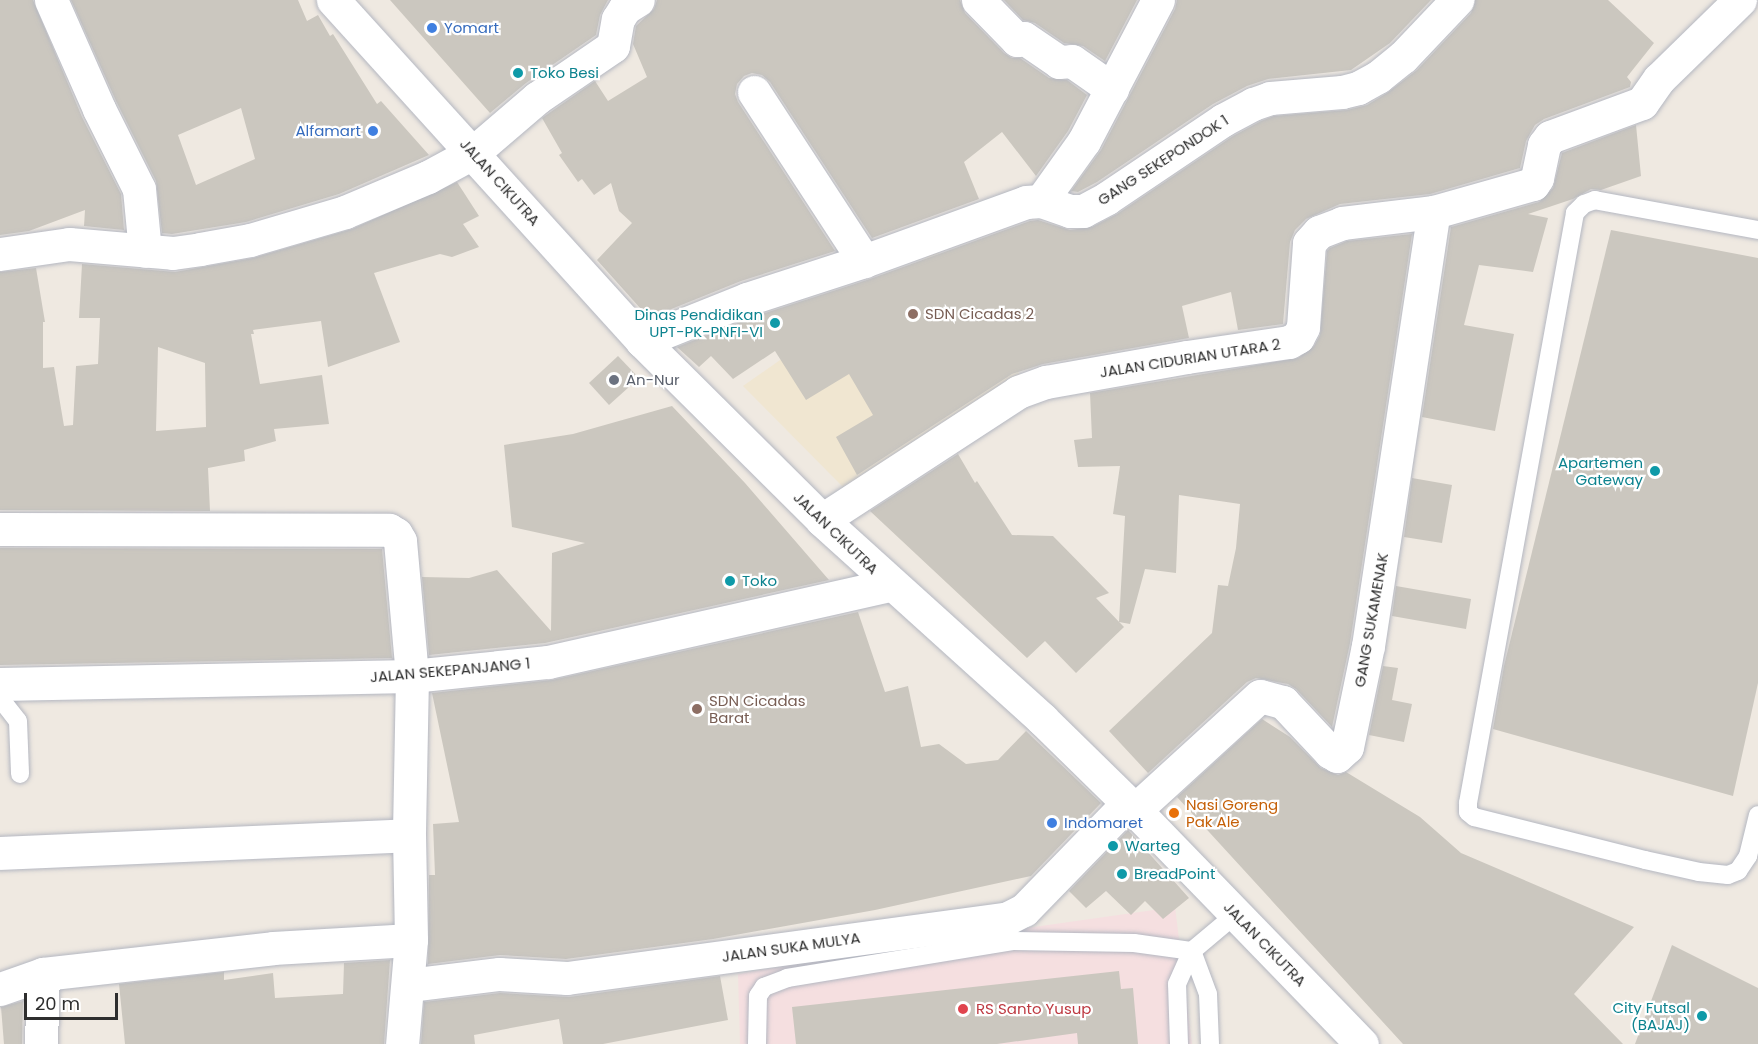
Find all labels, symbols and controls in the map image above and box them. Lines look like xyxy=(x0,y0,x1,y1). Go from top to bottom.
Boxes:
place label: Yomart xyxy=(444,19,499,37)
marker: Yomart xyxy=(425,21,439,35)
place label: Toko Besi xyxy=(530,64,599,82)
marker: Toko Besi xyxy=(511,66,525,80)
street label: GANG SEKEPONDOK 1 xyxy=(1094,111,1232,209)
place label: Alfamart xyxy=(295,122,361,140)
marker: Alfamart xyxy=(366,124,380,138)
street label: JALAN CIKUTRA xyxy=(456,135,544,229)
place label: Dinas Pendidikan UPT-PK-PNFI-VI xyxy=(634,305,763,340)
place label: SDN Cicadas 2 xyxy=(925,305,1034,323)
marker: SDN Cicadas 2 xyxy=(906,307,920,321)
marker: Dinas Pendidikan UPT-PK-PNFI-VI xyxy=(768,316,782,330)
street label: JALAN CIDURIAN UTARA 2 xyxy=(1098,335,1282,381)
place label: An-Nur xyxy=(626,371,680,389)
marker: An-Nur xyxy=(607,373,621,387)
place label: Apartemen Gateway xyxy=(1558,453,1643,488)
marker: Apartemen Gateway xyxy=(1648,464,1662,478)
street label: JALAN CIKUTRA xyxy=(790,488,882,578)
street label: GANG SUKAMENAK xyxy=(1350,551,1392,689)
place label: Toko xyxy=(742,572,777,590)
marker: Toko xyxy=(723,574,737,588)
street label: JALAN SEKEPANJANG 1 xyxy=(369,654,531,686)
place label: SDN Cicadas Barat xyxy=(709,691,806,726)
marker: SDN Cicadas Barat xyxy=(690,702,704,716)
place label: Nasi Goreng Pak Ale xyxy=(1186,795,1278,830)
marker: Nasi Goreng Pak Ale xyxy=(1167,806,1181,820)
place label: Indomaret xyxy=(1064,814,1143,832)
marker: Indomaret xyxy=(1045,816,1059,830)
place label: Warteg xyxy=(1125,837,1180,855)
marker: Warteg xyxy=(1106,839,1120,853)
place label: BreadPoint xyxy=(1134,865,1215,883)
marker: BreadPoint xyxy=(1115,867,1129,881)
street label: JALAN CIKUTRA xyxy=(1220,898,1310,990)
street label: JALAN SUKA MULYA xyxy=(721,928,861,966)
scale bar xyxy=(27,981,122,1019)
text: 20 m xyxy=(35,991,80,1016)
place label: City Futsal (BAJAJ) xyxy=(1613,998,1690,1033)
marker: RS Santo Yusup xyxy=(954,1000,972,1018)
place label: RS Santo Yusup xyxy=(976,1000,1091,1018)
marker: City Futsal (BAJAJ) xyxy=(1695,1009,1709,1023)

